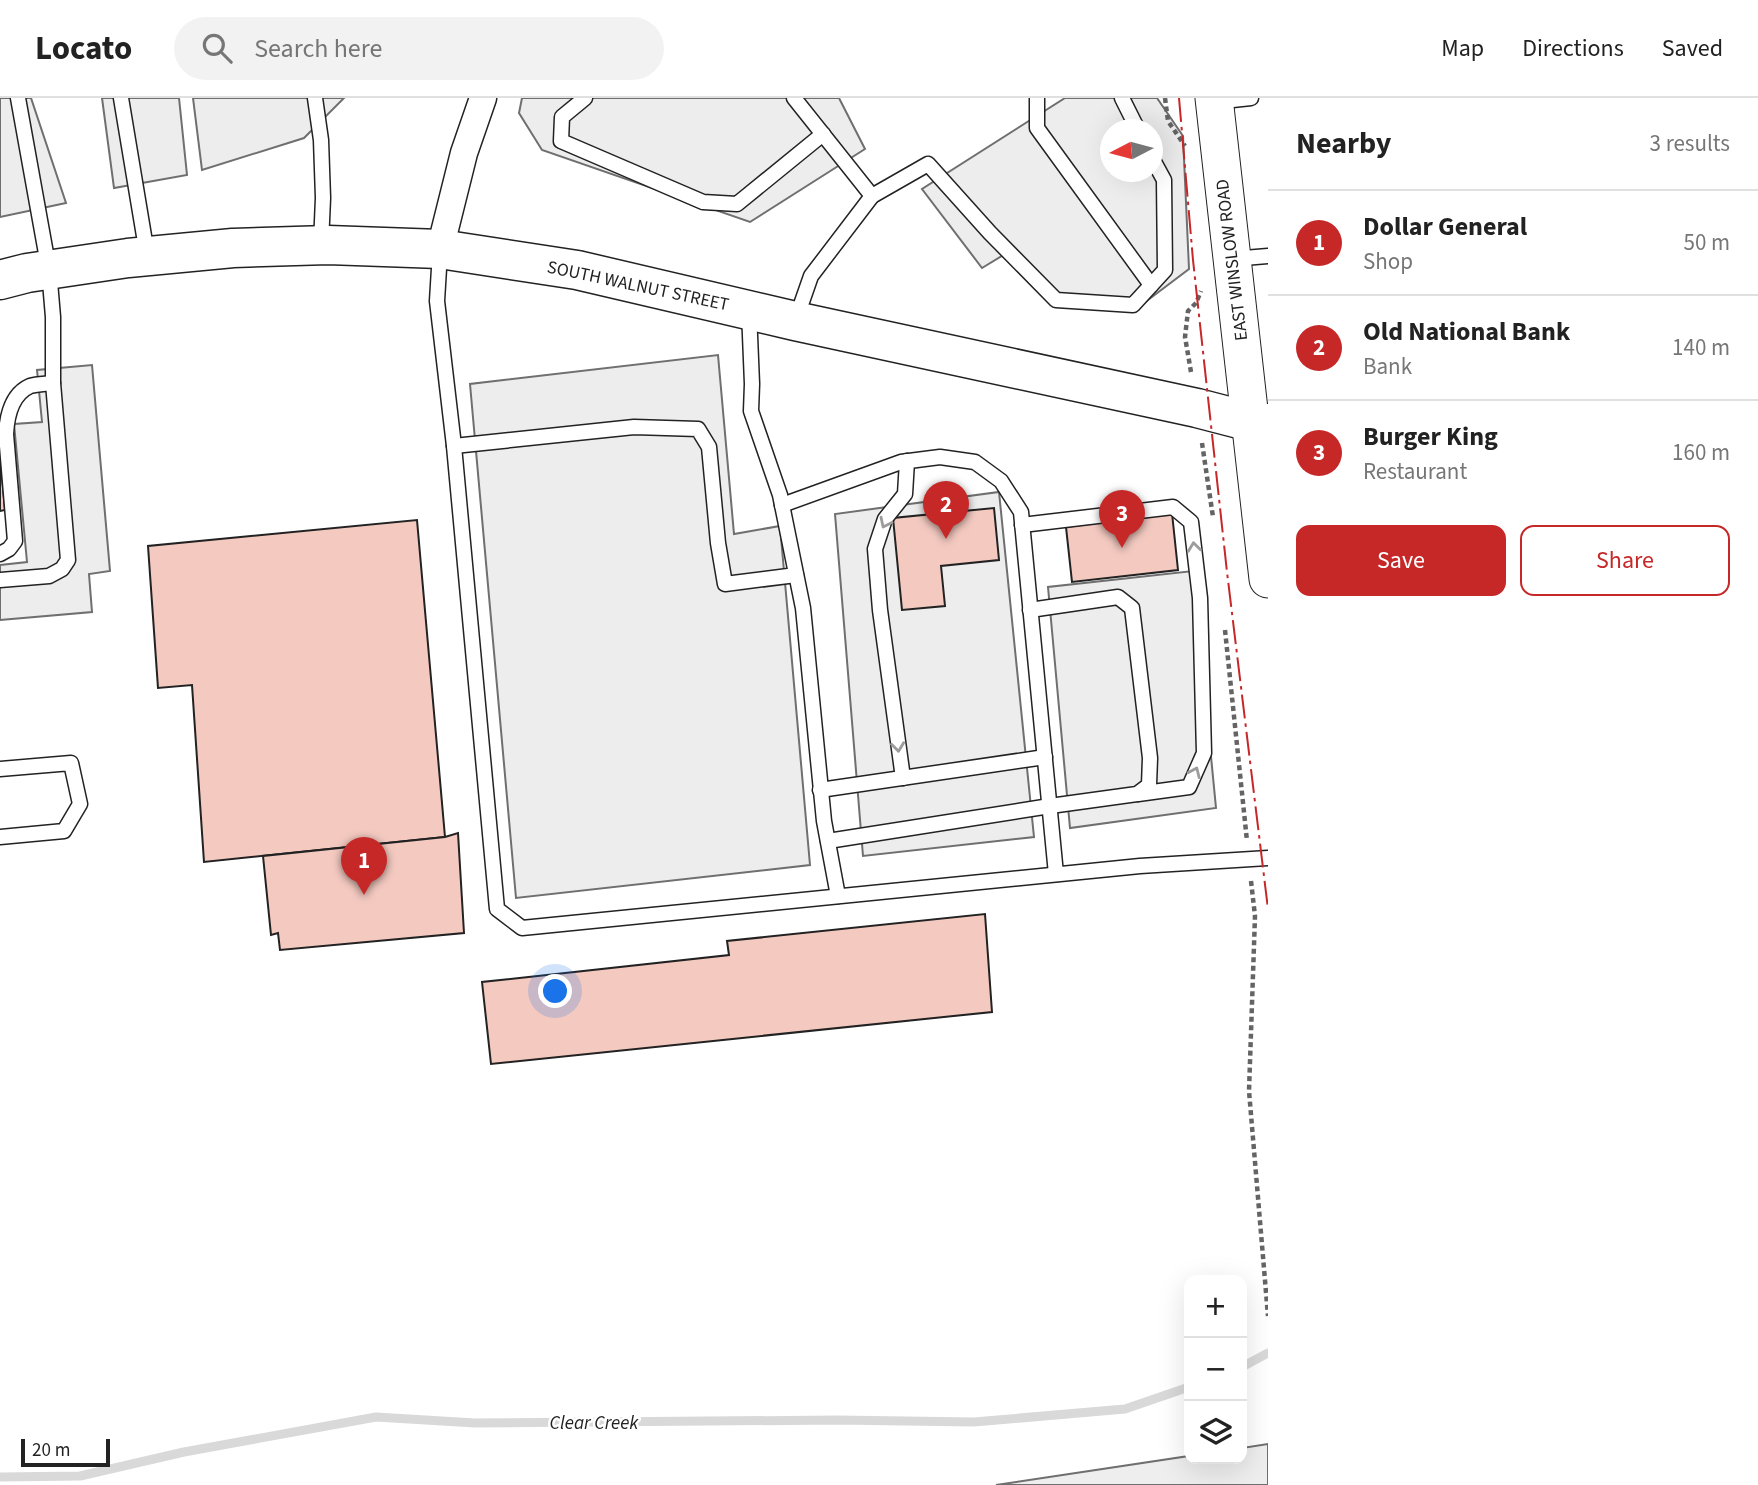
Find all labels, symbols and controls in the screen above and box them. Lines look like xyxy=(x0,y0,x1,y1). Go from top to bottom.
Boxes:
search box xyxy=(174,17,664,80)
text: Locato xyxy=(35,25,132,72)
icon: search xyxy=(198,29,236,67)
text: Search here xyxy=(254,30,382,67)
text: Map xyxy=(1441,31,1484,66)
text: Directions xyxy=(1522,31,1624,66)
text: Saved xyxy=(1662,31,1723,66)
north arrow xyxy=(1100,119,1163,182)
text: Nearby xyxy=(1296,122,1391,165)
text: 3 results xyxy=(1650,127,1730,160)
street label: EAST WINSLOW ROAD xyxy=(1210,178,1254,342)
text: Dollar General xyxy=(1363,208,1527,245)
text: 1 xyxy=(1313,226,1325,259)
text: 50 m xyxy=(1683,226,1730,259)
text: Shop xyxy=(1363,245,1413,278)
street label: SOUTH WALNUT STREET xyxy=(545,255,731,318)
text: Old National Bank xyxy=(1363,313,1570,350)
text: 2 xyxy=(1313,331,1325,364)
text: 140 m xyxy=(1672,331,1730,364)
text: Bank xyxy=(1363,350,1412,383)
text: Burger King xyxy=(1363,418,1498,455)
text: 3 xyxy=(1313,436,1325,469)
text: 160 m xyxy=(1672,436,1730,469)
text: Restaurant xyxy=(1363,455,1467,488)
pin: 2 xyxy=(923,481,969,539)
pin: 3 xyxy=(1099,490,1145,548)
one-way arrow xyxy=(880,516,894,528)
button: Save xyxy=(1296,525,1506,596)
button: Share xyxy=(1520,525,1730,596)
one-way arrow xyxy=(1187,541,1202,553)
one-way arrow xyxy=(891,741,906,753)
one-way arrow xyxy=(1187,767,1201,779)
pin: 1 xyxy=(341,837,387,895)
your location xyxy=(538,974,572,1008)
map controls xyxy=(1184,1275,1247,1464)
button: + xyxy=(1184,1275,1247,1338)
button: − xyxy=(1184,1338,1247,1401)
button: layers xyxy=(1184,1401,1247,1464)
water label: Clear Creek xyxy=(550,1410,639,1437)
scale bar xyxy=(21,1436,110,1468)
text: 20 m xyxy=(32,1437,70,1464)

